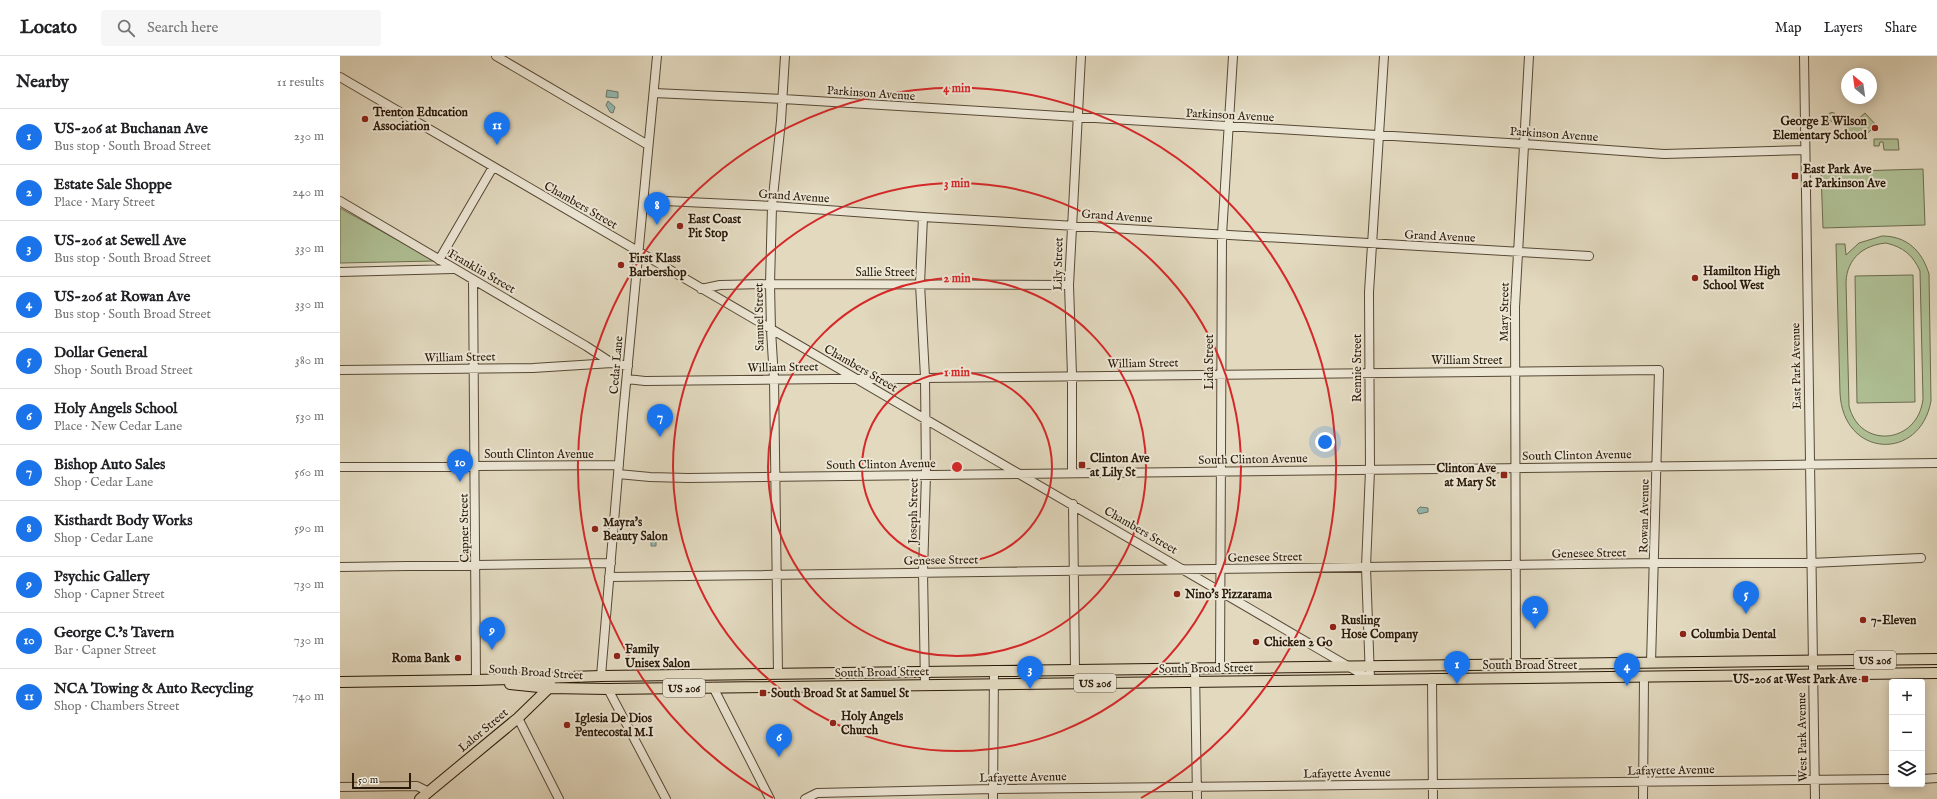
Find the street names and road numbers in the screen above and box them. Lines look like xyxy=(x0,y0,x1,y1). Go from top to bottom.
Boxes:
street label: Parkinson Avenue xyxy=(826,83,916,104)
street label: Parkinson Avenue xyxy=(1185,106,1275,125)
street label: Parkinson Avenue xyxy=(1509,124,1599,145)
street label: Chambers Street xyxy=(541,178,620,233)
street label: Grand Avenue xyxy=(758,187,830,206)
street label: Grand Avenue xyxy=(1081,207,1153,226)
street label: Grand Avenue xyxy=(1404,227,1476,246)
street label: Lily Street xyxy=(1051,237,1066,291)
street label: Franklin Street xyxy=(445,246,518,297)
street label: Sallie Street xyxy=(855,265,915,280)
street label: Mary Street xyxy=(1496,282,1513,342)
street label: Samuel Street xyxy=(751,283,768,351)
street label: East Park Avenue xyxy=(1788,322,1805,409)
street label: Lida Street xyxy=(1202,334,1217,390)
street label: Rennie Street xyxy=(1350,334,1365,402)
street label: Cedar Lane xyxy=(606,335,627,395)
street label: Chambers Street xyxy=(821,341,900,396)
street label: William Street xyxy=(424,349,496,366)
street label: William Street xyxy=(1431,353,1503,368)
street label: William Street xyxy=(1107,355,1179,372)
street label: William Street xyxy=(747,359,819,376)
street label: South Clinton Avenue xyxy=(484,447,594,462)
street label: South Clinton Avenue xyxy=(1522,447,1632,464)
street label: South Clinton Avenue xyxy=(1198,451,1308,468)
street label: South Clinton Avenue xyxy=(826,456,936,473)
street label: Joseph Street xyxy=(905,478,923,546)
street label: Rowan Avenue xyxy=(1636,478,1653,553)
street label: Capner Street xyxy=(456,493,474,563)
street label: Chambers Street xyxy=(1101,503,1180,558)
street label: Genesee Street xyxy=(1552,545,1626,562)
street label: Genesee Street xyxy=(1228,549,1302,566)
street label: Genesee Street xyxy=(904,552,978,569)
road number: US 206 xyxy=(1854,651,1896,669)
street label: South Broad Street xyxy=(1483,658,1577,673)
street label: South Broad Street xyxy=(1159,660,1254,677)
street label: South Broad Street xyxy=(488,662,584,683)
street label: South Broad Street xyxy=(835,664,930,681)
road number: US 206 xyxy=(1074,674,1116,692)
road number: US 206 xyxy=(663,679,705,697)
street label: West Park Avenue xyxy=(1794,692,1811,782)
street label: Lalor Street xyxy=(455,705,511,755)
street label: Lafayette Avenue xyxy=(1627,762,1715,779)
street label: Lafayette Avenue xyxy=(1303,765,1391,782)
street label: Lafayette Avenue xyxy=(979,769,1067,786)

